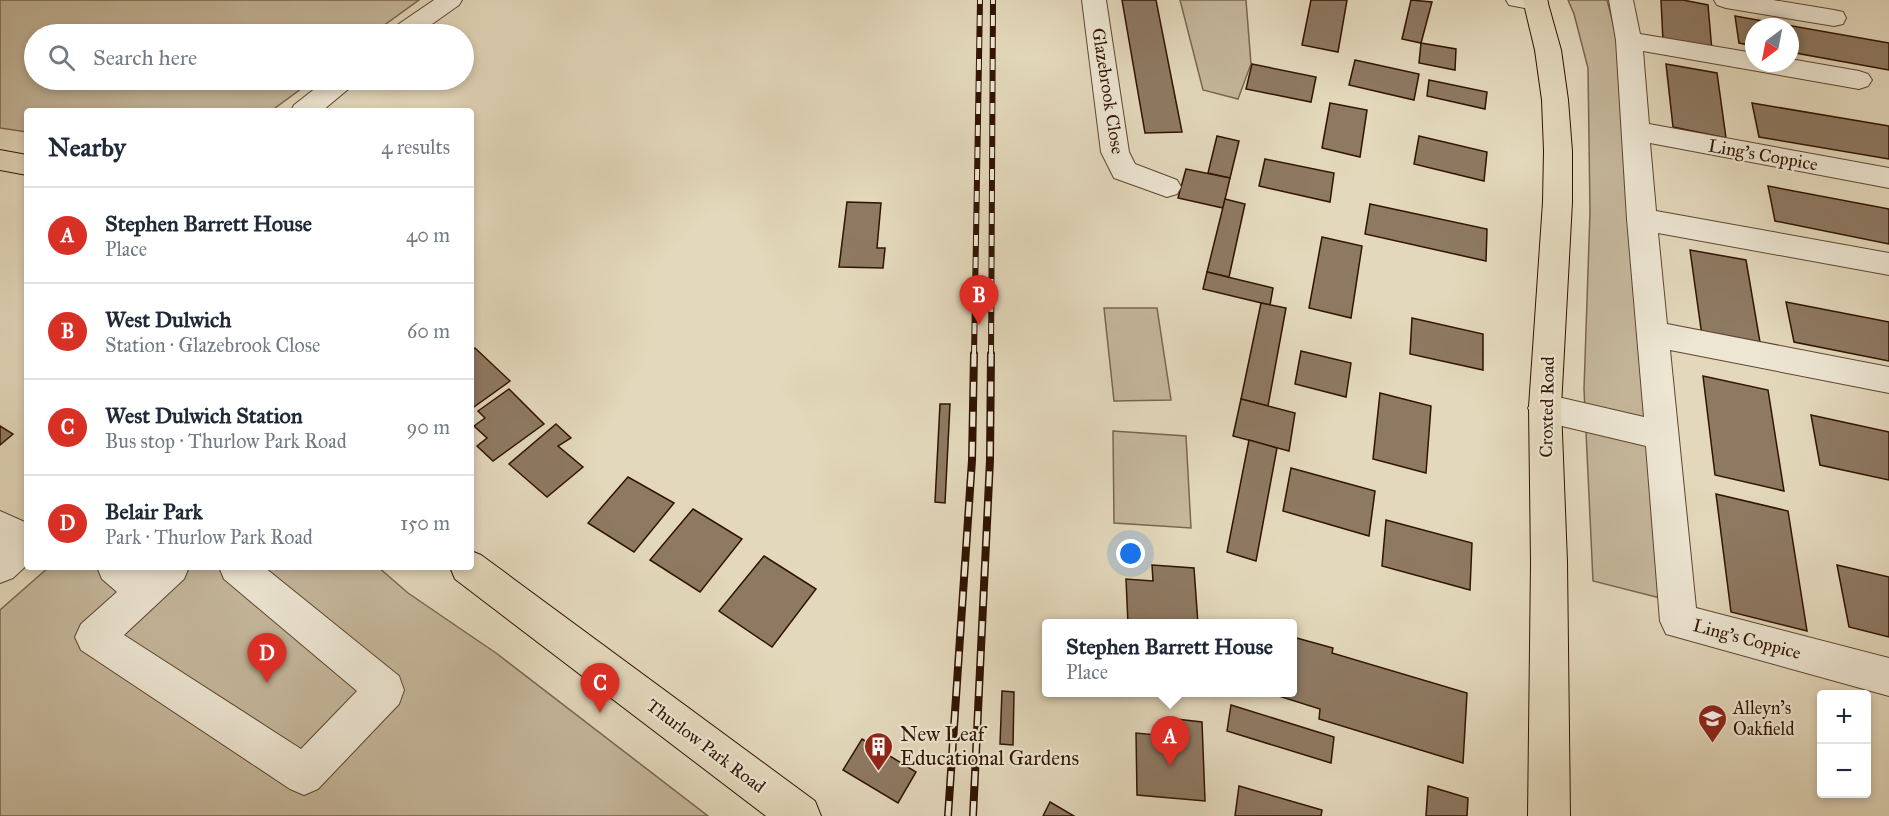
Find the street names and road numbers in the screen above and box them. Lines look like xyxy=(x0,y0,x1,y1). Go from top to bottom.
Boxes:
street label: Glazebrook Close xyxy=(1087,26,1129,156)
street label: Ling's Coppice xyxy=(1706,135,1819,176)
street label: Croxted Road xyxy=(1535,356,1559,458)
street label: Ling's Coppice xyxy=(1690,614,1803,665)
street label: Thurlow Park Road xyxy=(642,694,770,798)

